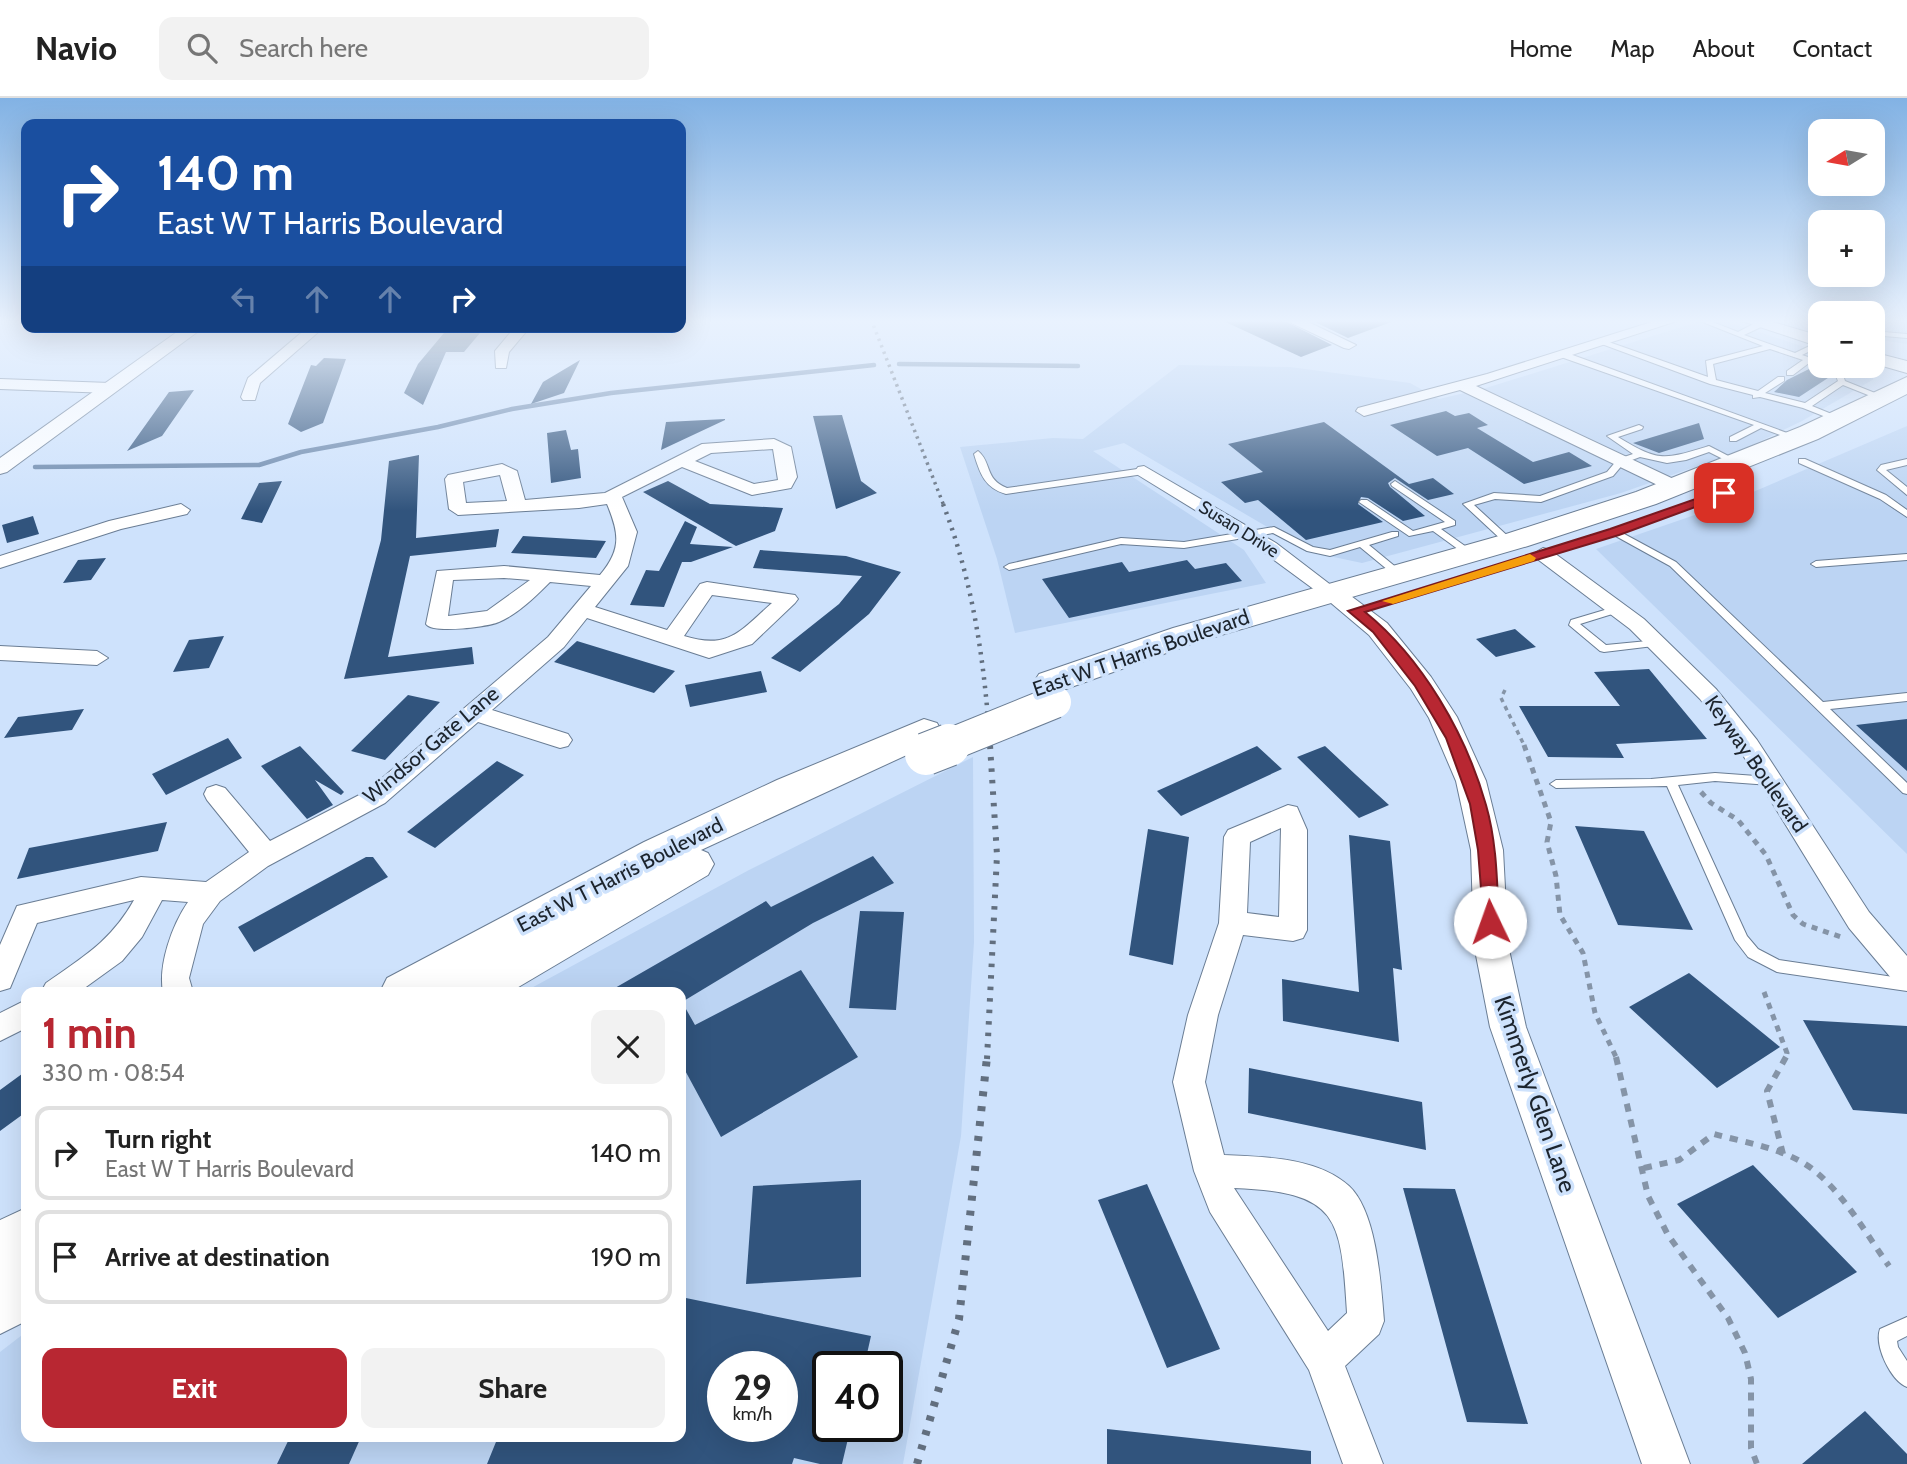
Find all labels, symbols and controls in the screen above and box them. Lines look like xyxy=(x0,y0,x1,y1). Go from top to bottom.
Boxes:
search box xyxy=(159,17,649,80)
text: Navio xyxy=(35,28,117,68)
icon: search xyxy=(183,29,221,67)
text: Search here xyxy=(239,32,368,64)
text: Home xyxy=(1509,34,1572,63)
text: Map xyxy=(1610,34,1655,63)
text: About xyxy=(1693,34,1755,63)
text: Contact xyxy=(1793,34,1872,63)
north arrow xyxy=(1808,119,1885,196)
map controls xyxy=(1808,119,1885,378)
text: 140 m xyxy=(157,143,294,202)
icon: right xyxy=(42,147,133,238)
text: East W T Harris Boulevard xyxy=(157,203,504,242)
button: + xyxy=(1808,210,1885,287)
icon: left xyxy=(225,280,263,318)
icon: ahead xyxy=(298,280,336,318)
icon: ahead xyxy=(371,280,409,318)
icon: right xyxy=(444,280,482,318)
button: − xyxy=(1808,301,1885,378)
pin xyxy=(1694,463,1754,523)
icon: arrive xyxy=(1705,474,1743,512)
street label: Susan Drive xyxy=(1195,496,1283,562)
street label: East W T Harris Boulevard xyxy=(1029,604,1252,701)
street label: Windsor Gate Lane xyxy=(358,681,504,808)
street label: Keyway Boulevard xyxy=(1700,690,1813,837)
street label: East W T Harris Boulevard xyxy=(513,812,727,937)
position arrow xyxy=(1453,885,1527,959)
street label: Kimmerly Glen Lane xyxy=(1488,992,1583,1196)
text: 1 min xyxy=(42,1007,137,1059)
button: close xyxy=(591,1010,665,1084)
text: 330 m · 08:54 xyxy=(42,1059,185,1087)
text: Turn right xyxy=(105,1123,211,1155)
icon: right xyxy=(46,1134,84,1172)
text: 140 m xyxy=(591,1137,661,1169)
text: East W T Harris Boulevard xyxy=(105,1155,354,1183)
icon: arrive xyxy=(46,1238,84,1276)
text: Arrive at destination xyxy=(105,1241,330,1273)
text: 190 m xyxy=(591,1241,661,1273)
button: Exit xyxy=(42,1348,347,1428)
button: Share xyxy=(361,1348,665,1428)
speed limit sign: 40 xyxy=(812,1351,903,1442)
text: 29 xyxy=(733,1366,772,1409)
text: km/h xyxy=(733,1403,772,1425)

